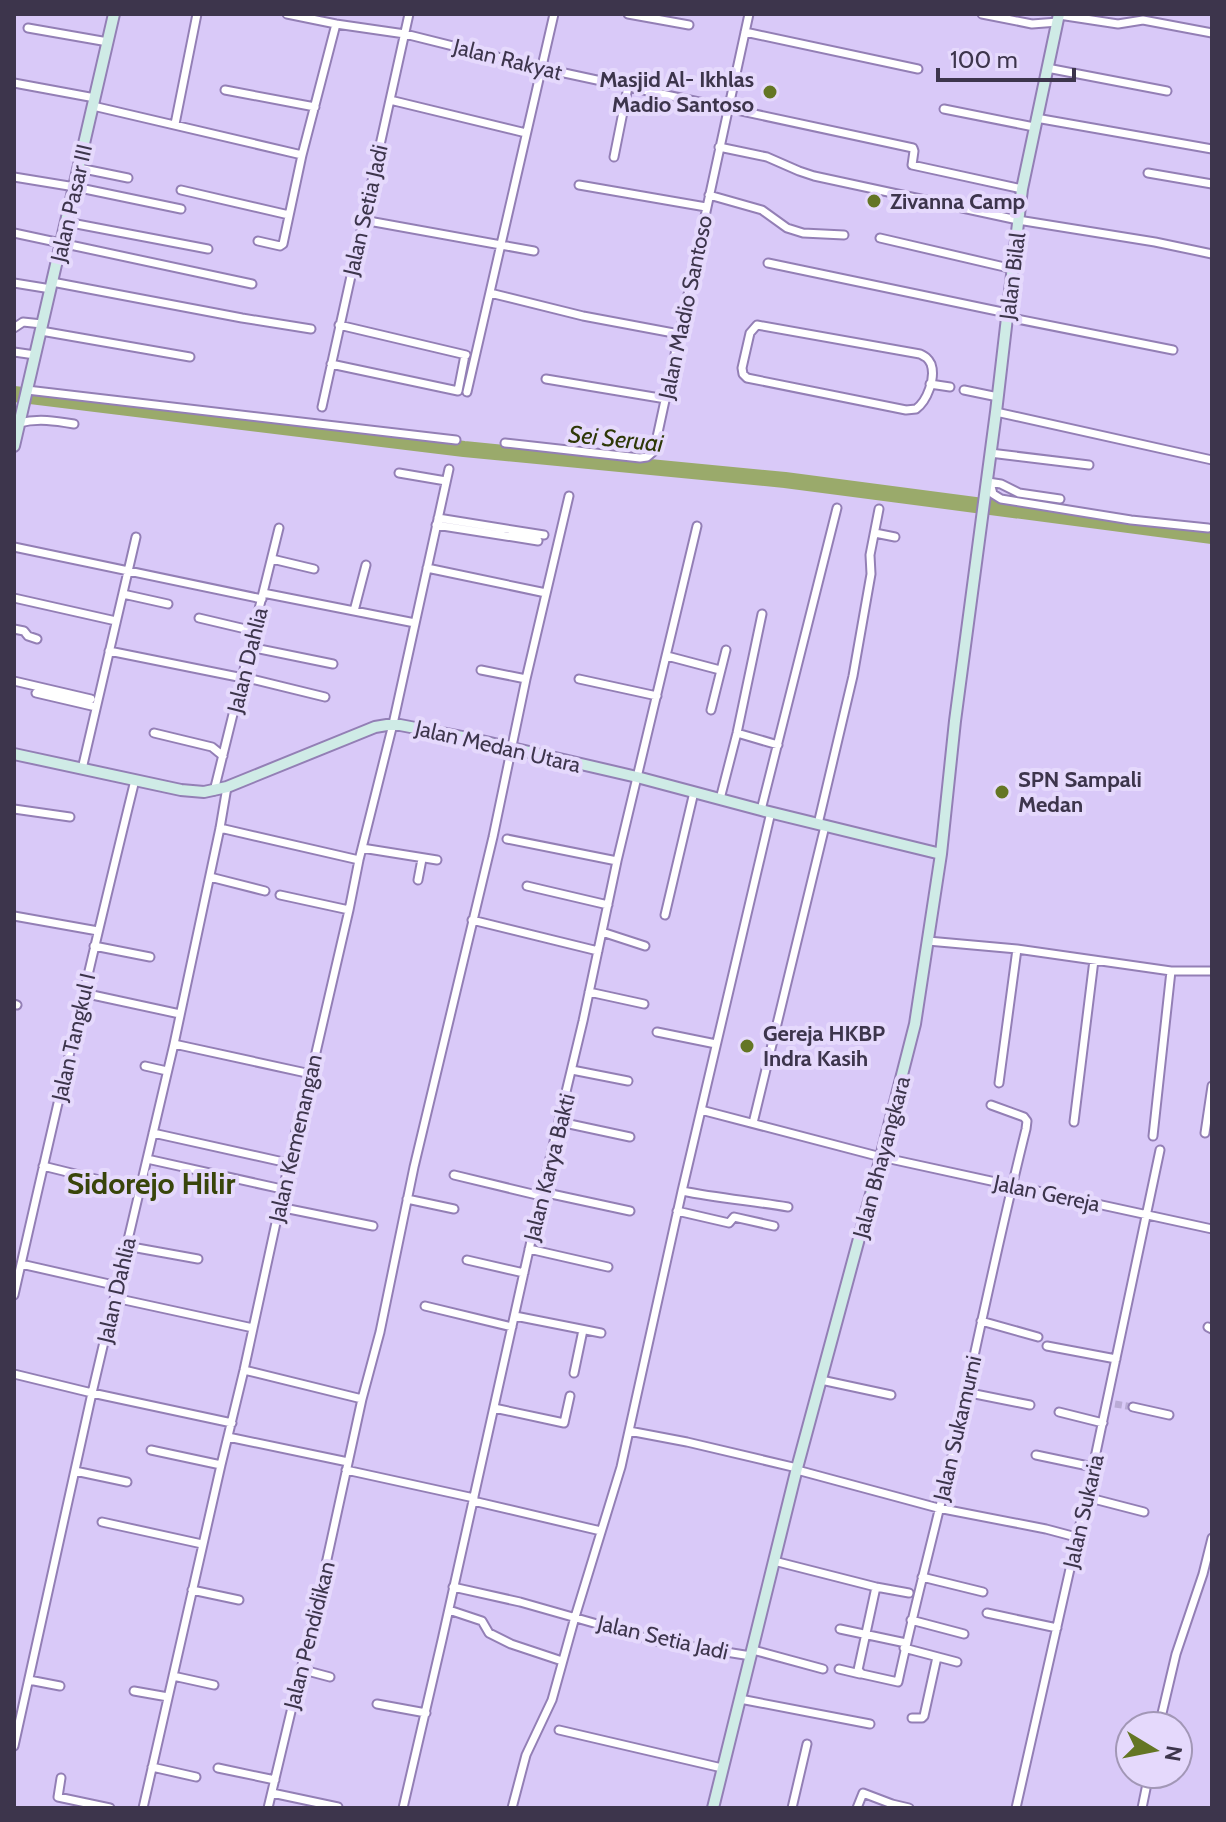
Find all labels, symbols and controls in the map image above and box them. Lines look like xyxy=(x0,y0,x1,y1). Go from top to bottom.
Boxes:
scale bar xyxy=(938,32,1074,82)
street label: Jalan Rakyat xyxy=(450,33,566,86)
text: 100 m xyxy=(950,45,1018,74)
place label: Masjid Al- Ikhlas Madio Santoso xyxy=(599,66,754,118)
marker: Masjid Al- Ikhlas Madio Santoso xyxy=(761,83,779,101)
street label: Jalan Pasar III xyxy=(45,142,98,266)
street label: Jalan Setia Jadi xyxy=(337,142,394,279)
place label: Zivanna Camp xyxy=(890,188,1025,215)
marker: Zivanna Camp xyxy=(865,192,883,210)
street label: Jalan Madio Santoso xyxy=(653,213,718,403)
street label: Jalan Bilal xyxy=(994,230,1031,322)
water label: Sei Seruai xyxy=(567,419,666,458)
street label: Jalan Dahlia xyxy=(221,604,274,717)
street label: Jalan Medan Utara xyxy=(412,714,584,779)
place label: SPN Sampali Medan xyxy=(1018,766,1142,818)
marker: SPN Sampali Medan xyxy=(993,783,1011,801)
street label: Jalan Tangkul I xyxy=(45,971,101,1105)
place label: Gereja HKBP Indra Kasih xyxy=(763,1020,885,1072)
marker: Gereja HKBP Indra Kasih xyxy=(738,1037,756,1055)
street label: Jalan Kemenangan xyxy=(263,1052,328,1226)
street label: Jalan Bhayangkara xyxy=(847,1073,916,1242)
street label: Jalan Karya Bakti xyxy=(518,1091,581,1245)
district label: Sidorejo Hilir xyxy=(67,1165,235,1202)
street label: Jalan Gereja xyxy=(990,1169,1103,1218)
street label: Jalan Dahlia xyxy=(91,1234,142,1347)
street label: Jalan Sukamurni xyxy=(927,1353,987,1504)
street label: Jalan Sukaria xyxy=(1057,1451,1110,1571)
street label: Jalan Pendidikan xyxy=(278,1559,341,1713)
street label: Jalan Setia Jadi xyxy=(594,1609,731,1666)
north arrow xyxy=(1114,1710,1194,1790)
text: N xyxy=(1159,1743,1188,1763)

